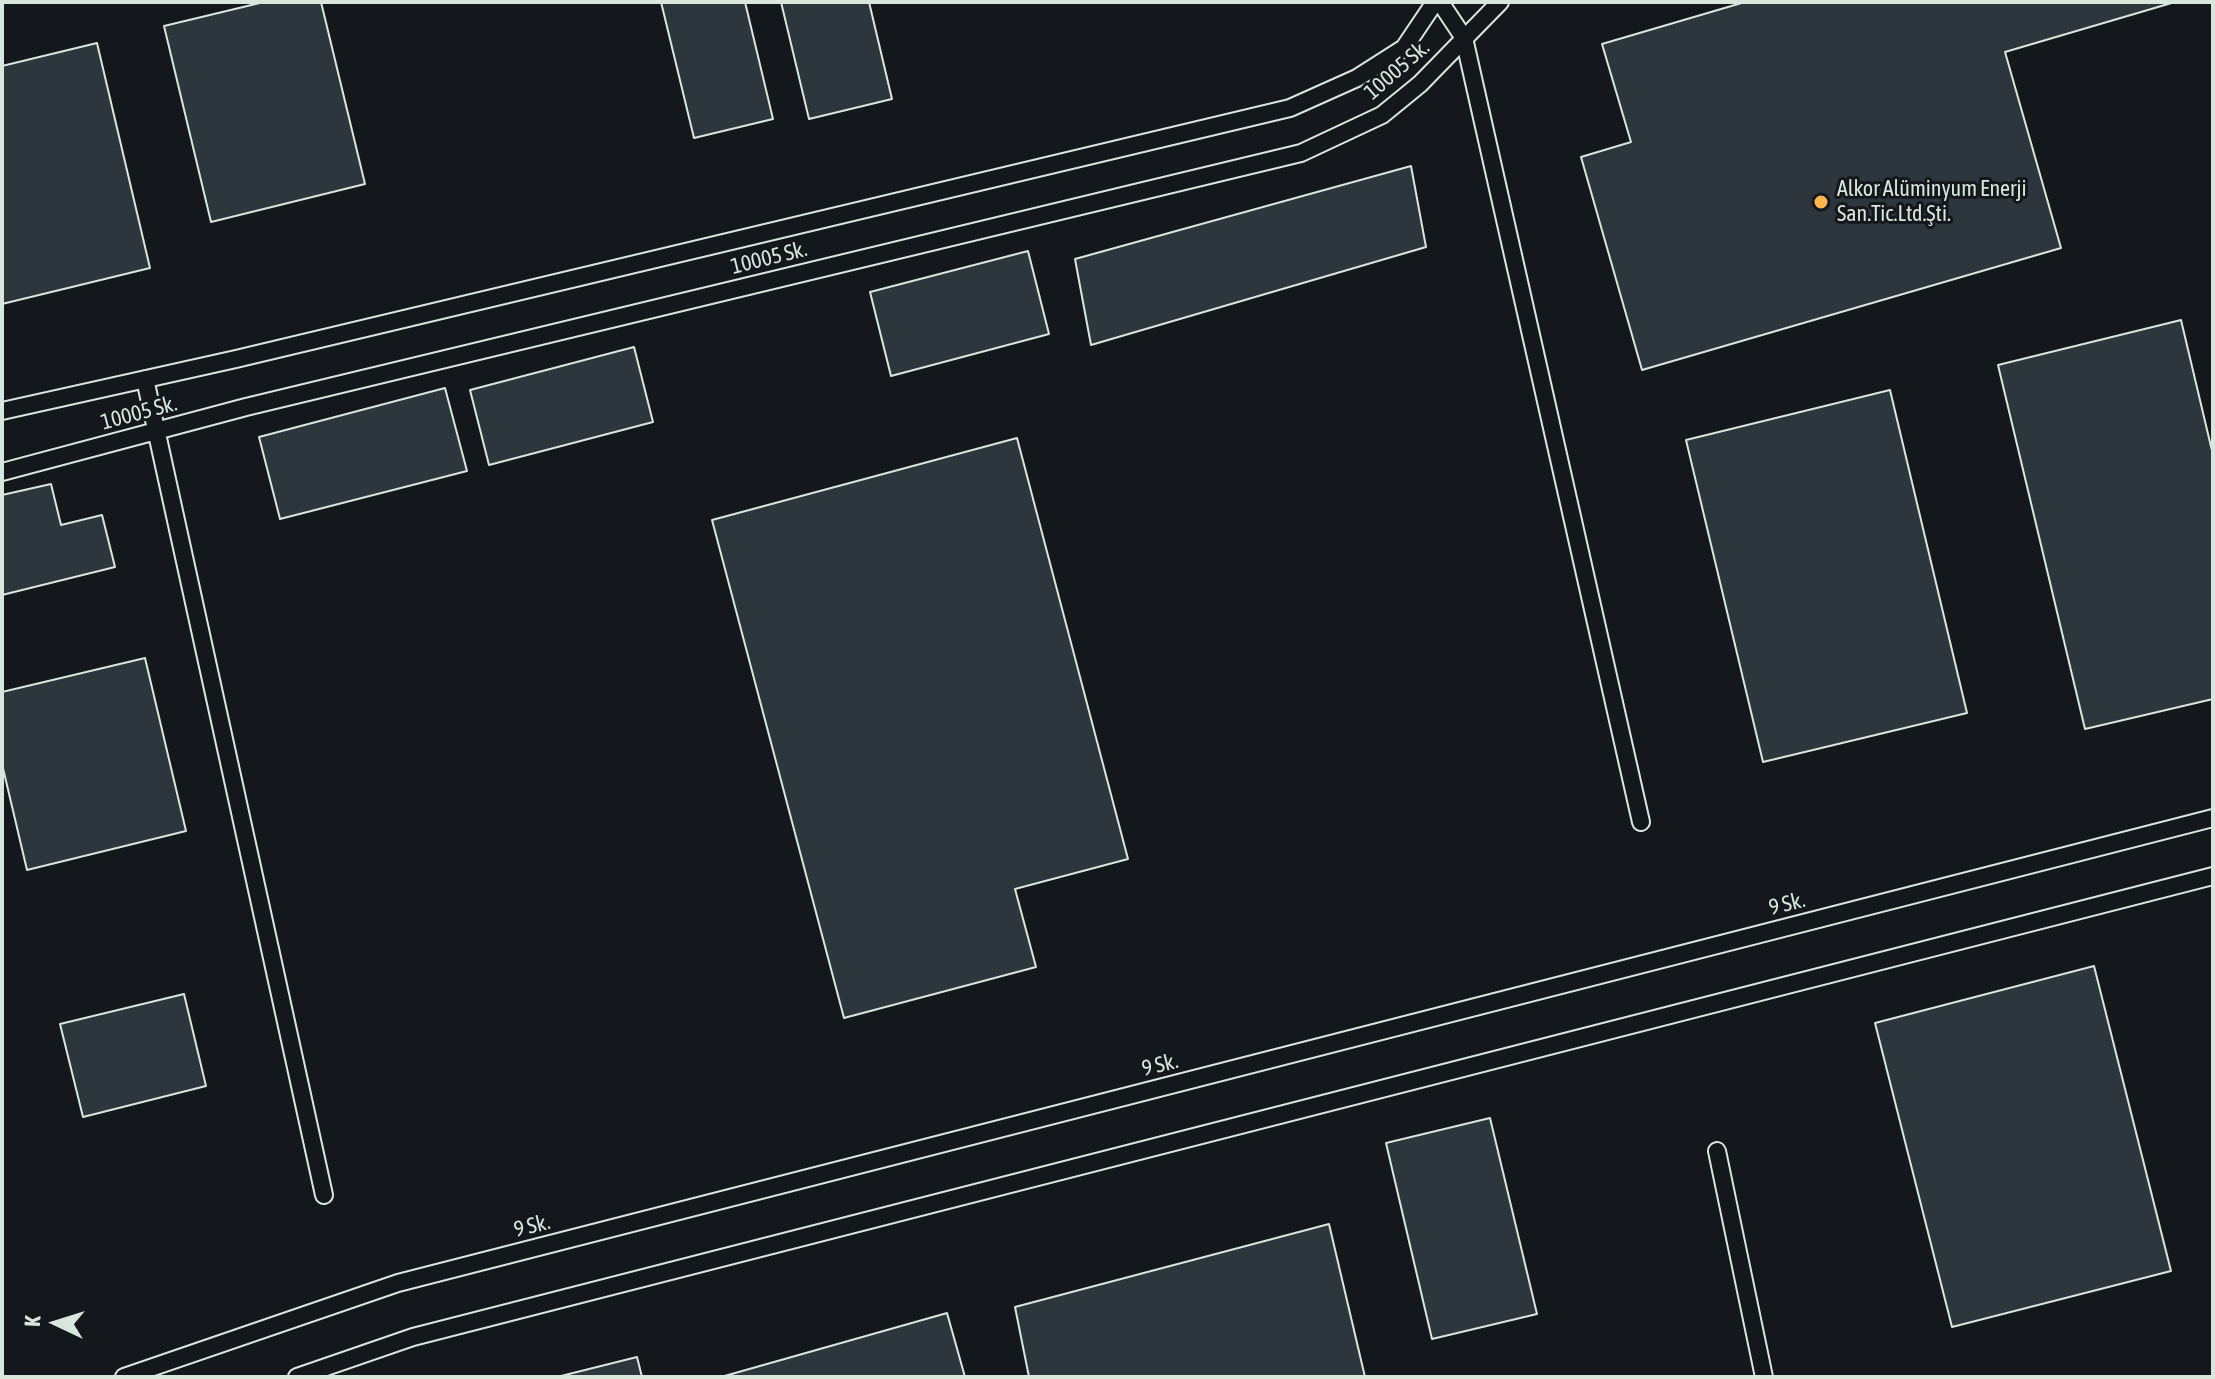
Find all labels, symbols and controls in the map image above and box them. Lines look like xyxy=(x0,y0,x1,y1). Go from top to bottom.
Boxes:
street label: 10005 Sk. xyxy=(1359,35,1435,105)
place label: Alkor Alüminyum Enerji San.Tic.Ltd.Şti. xyxy=(1837,176,2027,228)
marker: Alkor Alüminyum Enerji San.Tic.Ltd.Şti. xyxy=(1812,193,1830,211)
street label: 10005 Sk. xyxy=(728,236,810,280)
street label: 10005 Sk. xyxy=(98,390,180,436)
street label: 9 Sk. xyxy=(1766,887,1808,921)
street label: 9 Sk. xyxy=(1139,1048,1181,1082)
street label: 9 Sk. xyxy=(511,1209,553,1243)
north arrow xyxy=(16,1283,96,1363)
text: K xyxy=(19,1315,45,1328)

